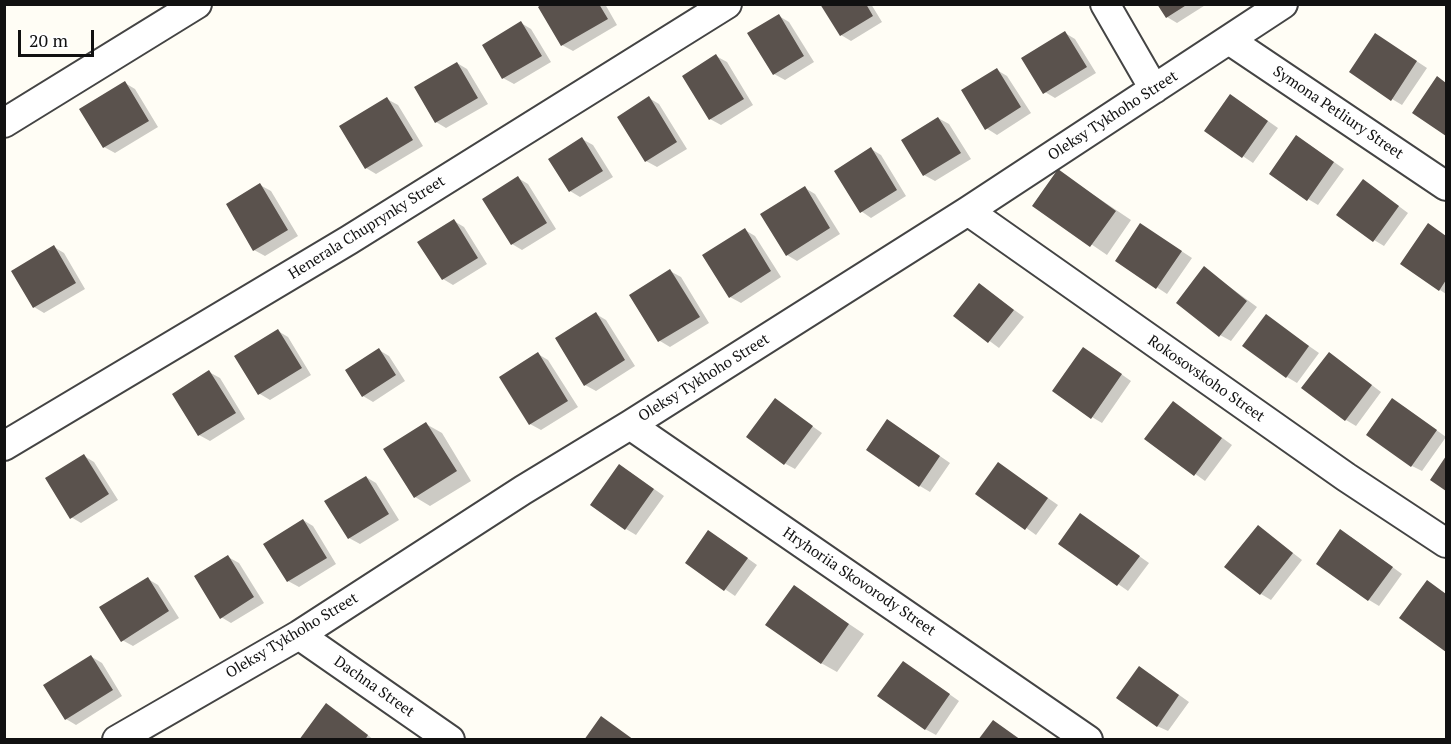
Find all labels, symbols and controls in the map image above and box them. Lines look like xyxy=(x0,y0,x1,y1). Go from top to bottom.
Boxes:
scale bar xyxy=(21,18,98,56)
text: 20 m xyxy=(29,28,68,52)
street label: Symona Petliury Street xyxy=(1269,63,1407,163)
street label: Oleksy Tykhoho Street xyxy=(1045,67,1181,165)
street label: Henerala Chuprynky Street xyxy=(285,172,449,284)
street label: Oleksy Tykhoho Street xyxy=(635,330,773,426)
street label: Rokosovskoho Street xyxy=(1144,332,1268,426)
street label: Hryhoriia Skovorody Street xyxy=(779,524,939,640)
street label: Oleksy Tykhoho Street xyxy=(223,589,361,683)
street label: Dachna Street xyxy=(330,653,418,721)

